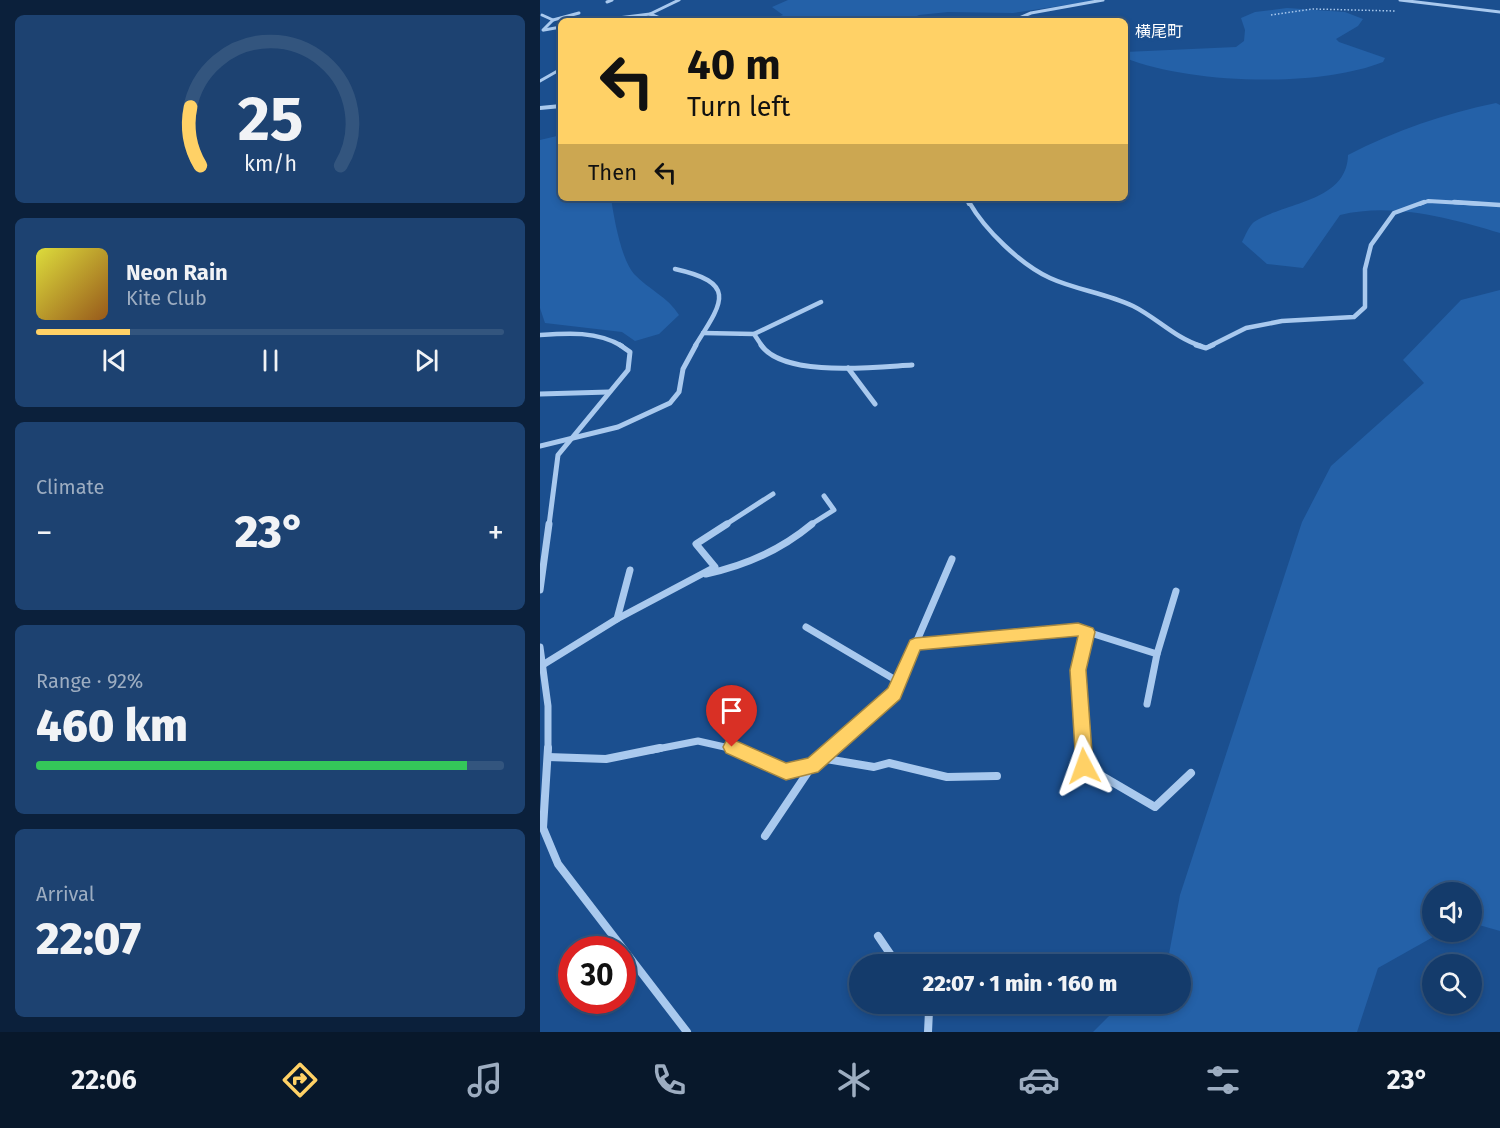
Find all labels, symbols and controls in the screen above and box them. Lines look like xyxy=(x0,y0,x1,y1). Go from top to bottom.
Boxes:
district label: 横尾町 xyxy=(1135,22,1183,41)
text: 40 m xyxy=(687,40,781,90)
icon: left xyxy=(588,42,666,120)
text: 25 xyxy=(237,82,303,157)
text: Turn left xyxy=(687,91,790,123)
text: km/h xyxy=(243,152,297,178)
icon: left xyxy=(649,156,682,189)
text: Then xyxy=(588,159,637,186)
text: Neon Rain xyxy=(126,259,228,286)
text: Kite Club xyxy=(126,286,207,310)
icon: previous xyxy=(98,344,131,377)
icon: pause xyxy=(254,344,287,377)
icon: next xyxy=(410,344,443,377)
text: Climate xyxy=(36,475,104,499)
text: 23° xyxy=(235,505,305,559)
text: − xyxy=(36,513,53,553)
text: + xyxy=(488,513,504,553)
text: Range · 92% xyxy=(36,669,143,693)
pin xyxy=(706,685,757,747)
icon: arrive xyxy=(715,694,748,727)
text: 460 km xyxy=(36,699,188,753)
position arrow xyxy=(1052,734,1116,798)
text: Arrival xyxy=(36,882,95,906)
map controls xyxy=(1422,882,1482,1014)
button: sound xyxy=(1422,882,1482,942)
text: 22:07 xyxy=(36,912,141,966)
speed limit sign: 30 xyxy=(558,936,636,1014)
button: search xyxy=(1422,954,1482,1014)
text: 22:07 · 1 min · 160 m xyxy=(923,970,1117,997)
icon: directions xyxy=(279,1059,321,1101)
icon: music xyxy=(464,1059,506,1101)
icon: phone xyxy=(648,1059,690,1101)
icon: climate xyxy=(833,1059,875,1101)
icon: car xyxy=(1018,1059,1060,1101)
icon: filters xyxy=(1202,1059,1244,1101)
text: 22:06 xyxy=(71,1064,137,1096)
text: 23° xyxy=(1387,1064,1429,1096)

